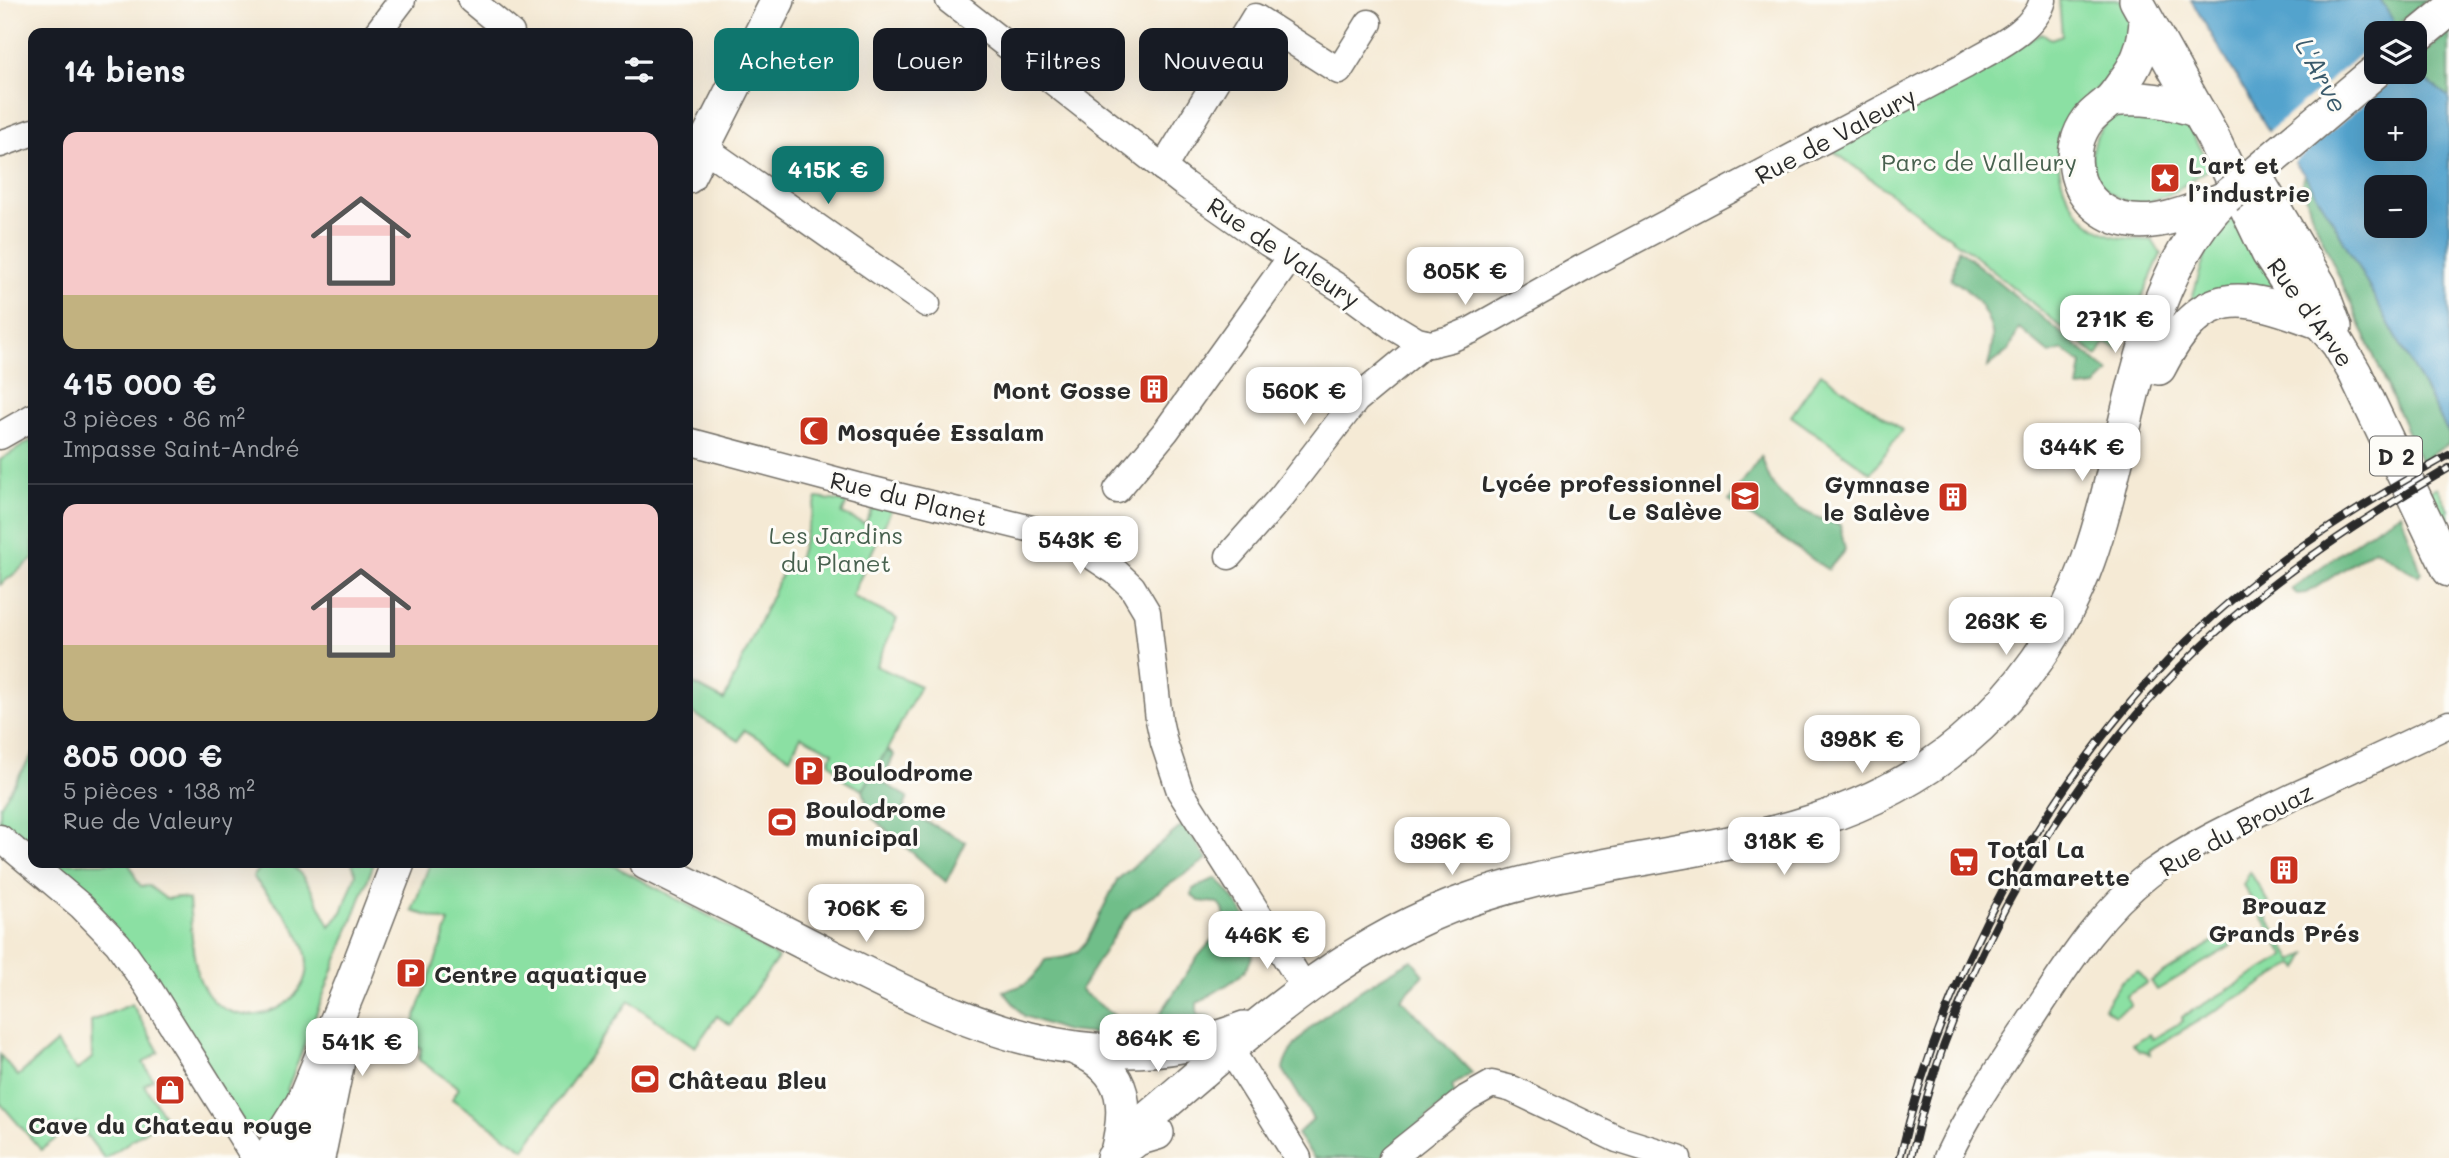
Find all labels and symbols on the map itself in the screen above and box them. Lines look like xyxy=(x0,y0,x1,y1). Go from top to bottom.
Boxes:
water label: L'Arve xyxy=(2288,32,2356,118)
street label: Rue de Valeury xyxy=(1749,80,1921,190)
pin: 415K € xyxy=(771,146,885,206)
park label: Parc de Valleury xyxy=(1881,146,2077,177)
place label: L’art et l’industrie xyxy=(2188,149,2310,208)
place icon: L’art et l’industrie xyxy=(2148,161,2182,195)
street label: Rue de Valeury xyxy=(1202,189,1366,315)
pin: 805K € xyxy=(1408,247,1522,307)
street label: Rue d'Arve xyxy=(2261,251,2361,373)
pin: 271K € xyxy=(2058,296,2172,355)
pin: 560K € xyxy=(1247,368,1361,427)
building icon: Mont Gosse xyxy=(1137,372,1171,406)
place label: Mont Gosse xyxy=(992,374,1131,405)
mosque icon: Mosquée Essalam xyxy=(797,414,831,448)
place label: Mosquée Essalam xyxy=(837,416,1044,447)
pin: 344K € xyxy=(2025,424,2139,483)
road number: D 2 xyxy=(2370,436,2422,476)
street label: Rue du Planet xyxy=(827,463,991,533)
place label: Lycée professionnel Le Salève xyxy=(1481,467,1722,526)
place label: Gymnase le Salève xyxy=(1823,468,1930,527)
school or university icon: Lycée professionnel Le Salève xyxy=(1728,479,1762,513)
building icon: Gymnase le Salève xyxy=(1936,480,1970,514)
pin: 543K € xyxy=(1023,516,1137,576)
park label: Les Jardins du Planet xyxy=(769,519,903,578)
pin: 263K € xyxy=(1949,598,2063,657)
pin: 398K € xyxy=(1805,716,1919,775)
parking icon: Boulodrome xyxy=(792,754,826,788)
place label: Boulodrome xyxy=(832,756,973,787)
street label: Rue du Brouaz xyxy=(2154,775,2318,883)
place label: Boulodrome municipal xyxy=(805,793,946,852)
sports icon: Boulodrome municipal xyxy=(765,805,799,839)
pin: 396K € xyxy=(1395,818,1509,877)
pin: 318K € xyxy=(1727,818,1841,877)
place label: Total La Chamarette xyxy=(1987,833,2130,892)
supermarket icon: Total La Chamarette xyxy=(1947,845,1981,879)
building icon: Brouaz Grands Prés xyxy=(2267,853,2301,887)
pin: 706K € xyxy=(809,884,923,944)
place label: Brouaz Grands Prés xyxy=(2208,889,2360,948)
pin: 446K € xyxy=(1210,912,1324,971)
parking icon: Centre aquatique xyxy=(394,956,428,990)
place label: Centre aquatique xyxy=(434,958,647,989)
pin: 864K € xyxy=(1101,1014,1215,1074)
pin: 541K € xyxy=(305,1018,419,1078)
sports icon: Château Bleu xyxy=(628,1062,662,1096)
place label: Château Bleu xyxy=(668,1064,827,1095)
shop icon: Cave du Chateau rouge xyxy=(153,1073,187,1107)
place label: Cave du Chateau rouge xyxy=(28,1109,312,1140)

